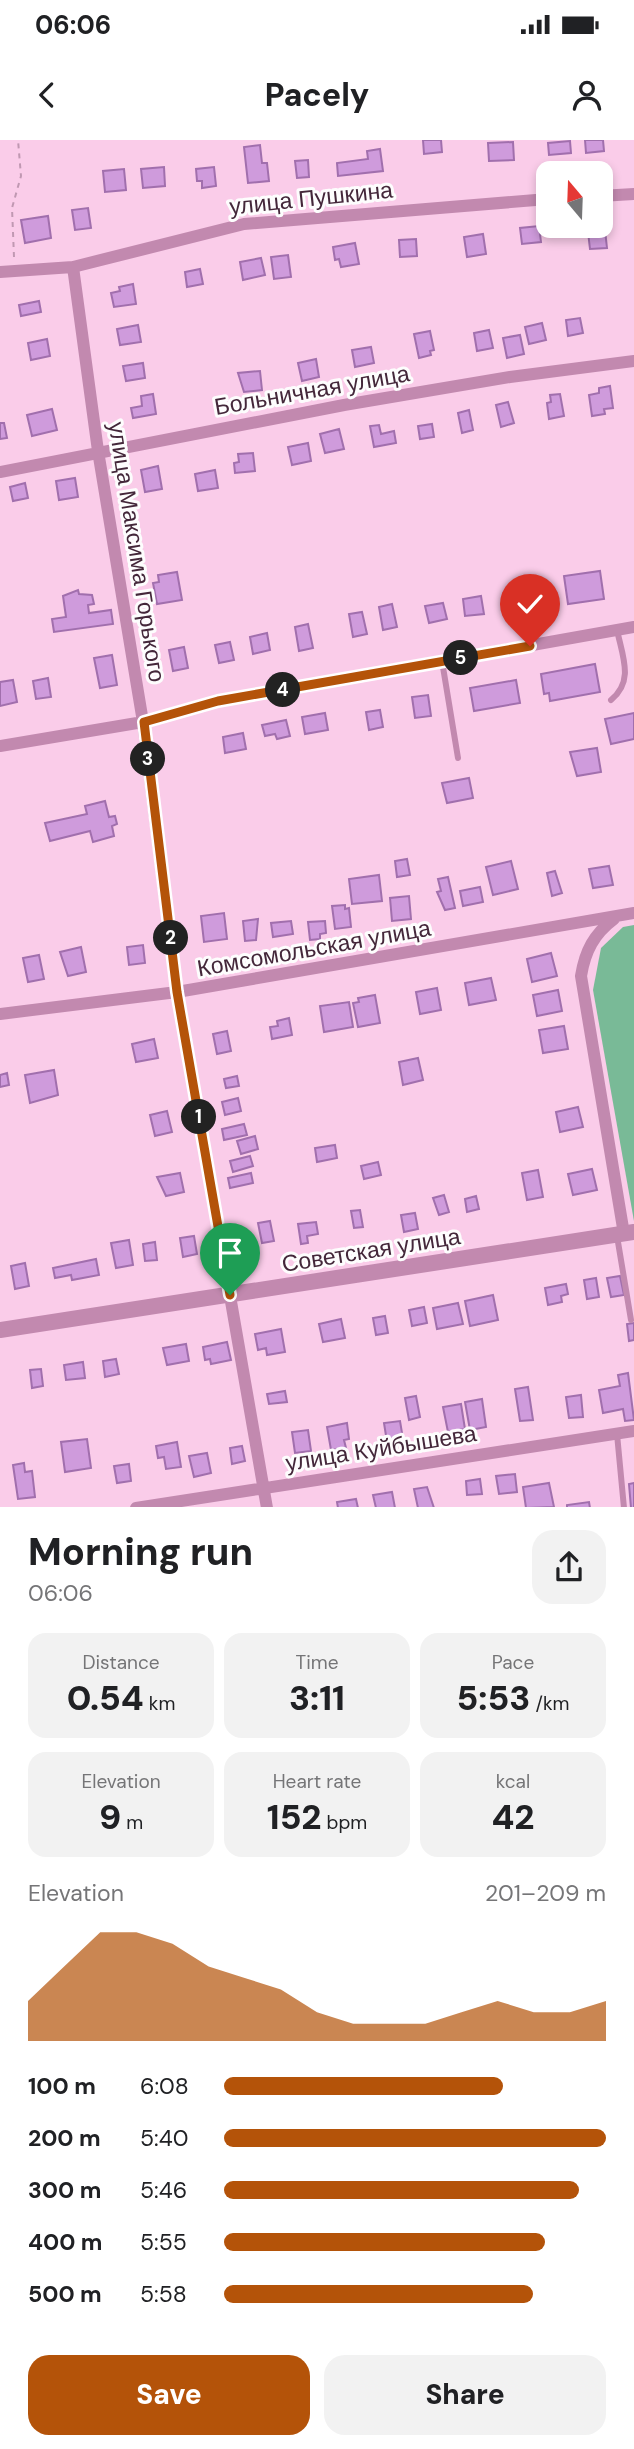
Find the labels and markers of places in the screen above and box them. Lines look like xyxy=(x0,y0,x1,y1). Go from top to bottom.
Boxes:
pin xyxy=(500,574,560,646)
pin: 5 xyxy=(444,640,478,676)
pin: 4 xyxy=(266,672,300,708)
pin: 3 xyxy=(130,742,166,776)
pin: 2 xyxy=(154,920,188,956)
pin: 1 xyxy=(182,1100,216,1135)
pin xyxy=(200,1223,260,1295)

